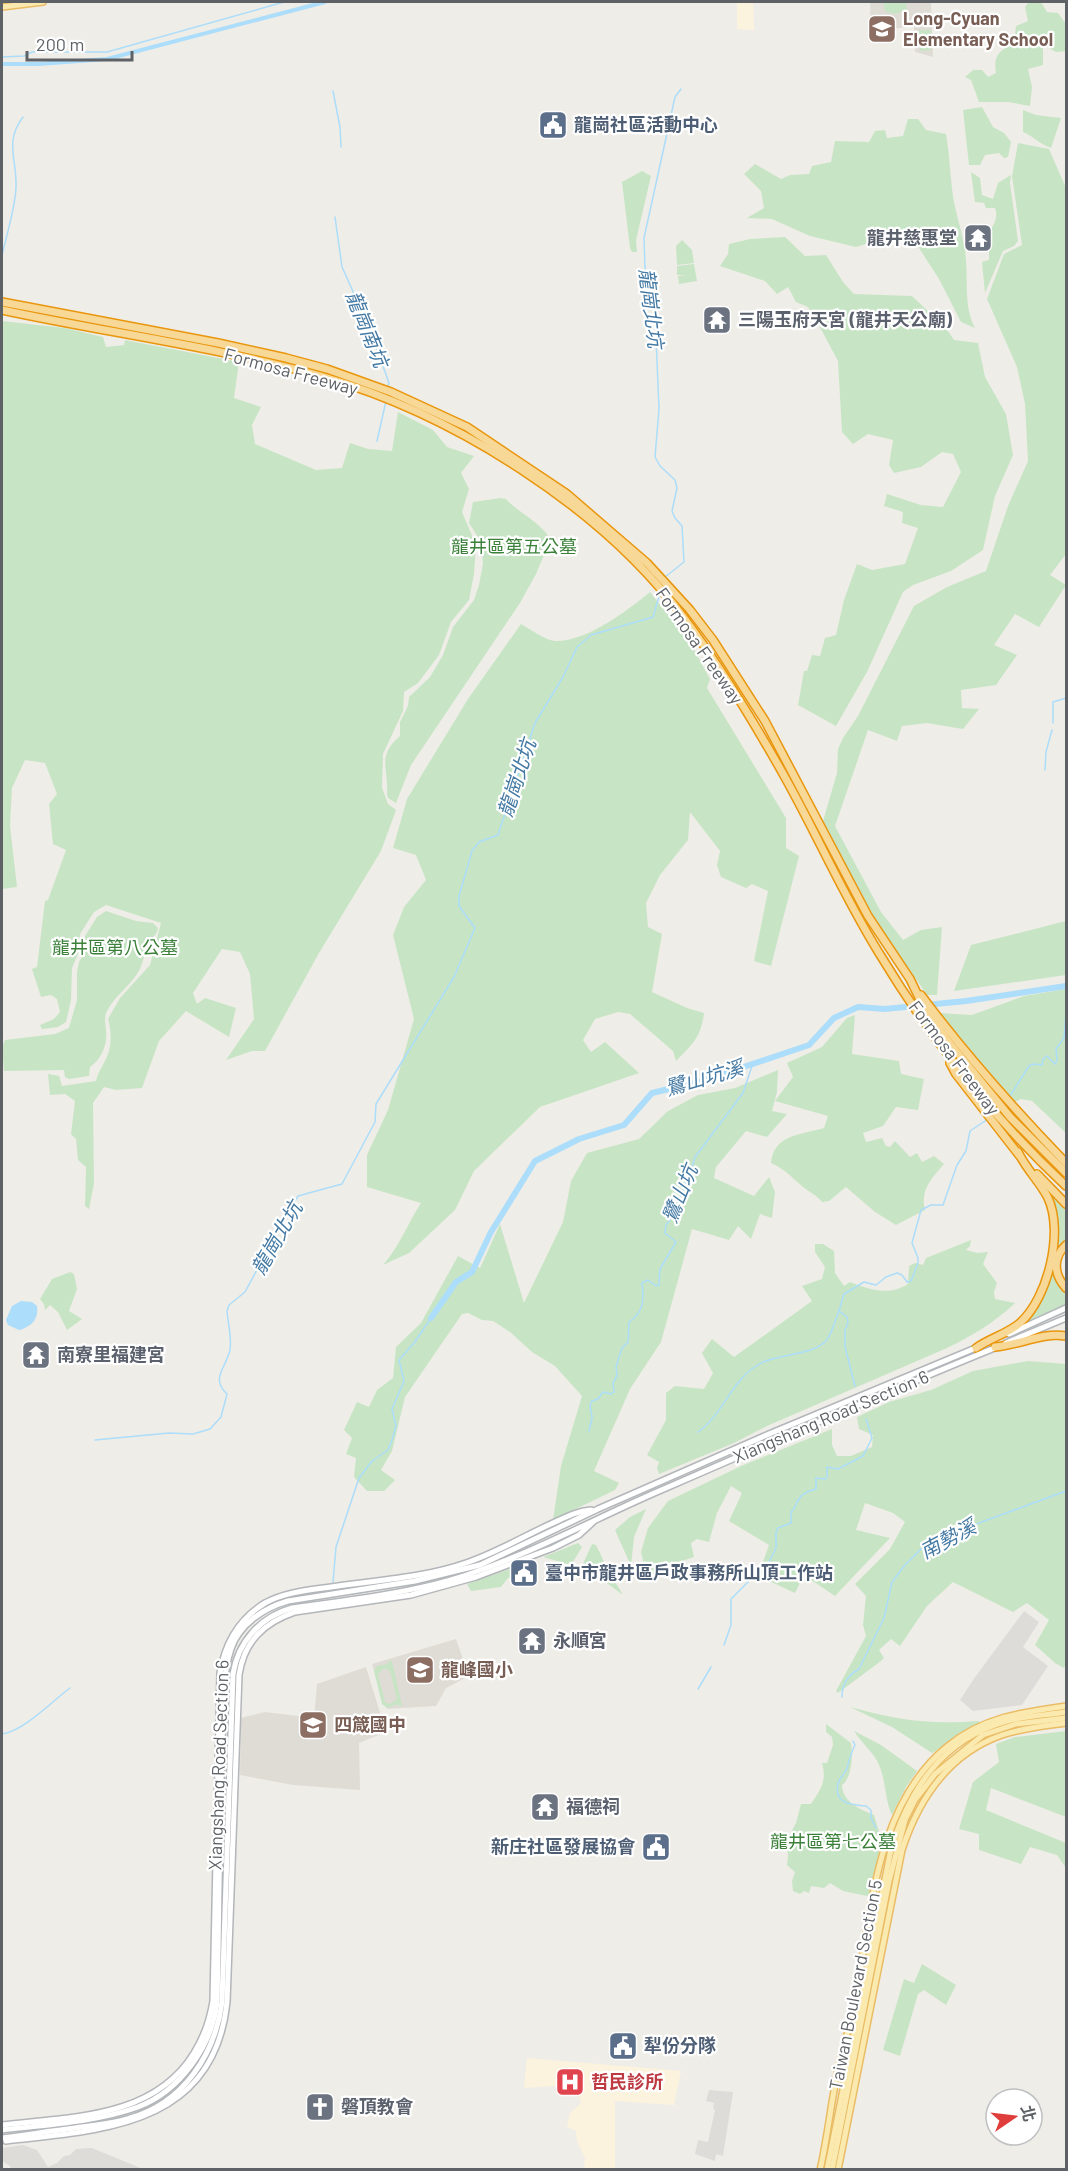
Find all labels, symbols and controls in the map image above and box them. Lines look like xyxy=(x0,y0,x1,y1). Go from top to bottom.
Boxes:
place label: Long-Cyuan Elementary School xyxy=(903,7,1053,50)
school or university icon: Long-Cyuan Elementary School xyxy=(866,13,898,45)
scale bar xyxy=(27,24,132,62)
text: 200 m xyxy=(36,33,84,55)
public building icon: 龍崗社區活動中心 xyxy=(537,109,569,141)
place label: 龍崗社區活動中心 xyxy=(574,113,718,135)
temple icon: 龍井慈惠堂 xyxy=(962,222,994,254)
place label: 龍井慈惠堂 xyxy=(867,226,957,248)
water label: 龍崗北坑 xyxy=(635,267,669,352)
water label: 龍崗南坑 xyxy=(342,287,395,373)
temple icon: 三陽玉府天宮 (龍井天公廟) xyxy=(701,304,733,336)
place label: 三陽玉府天宮 (龍井天公廟) xyxy=(738,308,953,330)
street label: Formosa Freeway xyxy=(222,343,361,399)
park label: 龍井區第五公墓 xyxy=(451,535,577,557)
street label: Formosa Freeway xyxy=(651,583,748,708)
water label: 龍崗北坑 xyxy=(492,733,541,819)
park label: 龍井區第八公墓 xyxy=(52,936,178,958)
street label: Formosa Freeway xyxy=(905,996,1005,1119)
water label: 鷺山坑溪 xyxy=(662,1054,748,1100)
water label: 鷺山坑 xyxy=(657,1159,703,1226)
water label: 龍崗北坑 xyxy=(246,1194,308,1278)
temple icon: 南寮里福建宮 xyxy=(20,1339,52,1371)
place label: 南寮里福建宮 xyxy=(57,1343,165,1365)
street label: Xiangshang Road Section 6 xyxy=(729,1365,932,1467)
water label: 南勢溪 xyxy=(915,1512,982,1563)
public building icon: 臺中市龍井區戶政事務所山頂工作站 xyxy=(508,1557,540,1589)
place label: 臺中市龍井區戶政事務所山頂工作站 xyxy=(545,1561,833,1583)
temple icon: 永順宮 xyxy=(516,1625,548,1657)
place label: 永順宮 xyxy=(553,1629,607,1651)
school or university icon: 龍峰國小 xyxy=(404,1654,436,1686)
place label: 龍峰國小 xyxy=(441,1658,513,1680)
street label: Xiangshang Road Section 6 xyxy=(203,1659,233,1871)
school or university icon: 四箴國中 xyxy=(297,1709,329,1741)
place label: 四箴國中 xyxy=(334,1713,406,1735)
temple icon: 福德祠 xyxy=(529,1791,561,1823)
place label: 福德祠 xyxy=(566,1795,620,1817)
park label: 龍井區第七公墓 xyxy=(770,1830,896,1852)
public building icon: 新庄社區發展協會 xyxy=(640,1831,672,1863)
place label: 新庄社區發展協會 xyxy=(491,1835,636,1857)
street label: Taiwan Boulevard Section 5 xyxy=(824,1878,886,2092)
public building icon: 犁份分隊 xyxy=(607,2030,639,2062)
place label: 犁份分隊 xyxy=(644,2034,716,2056)
hospital icon: 哲民診所 xyxy=(554,2066,586,2098)
place label: 哲民診所 xyxy=(591,2070,663,2092)
north arrow xyxy=(984,2087,1044,2147)
church icon: 磐頂教會 xyxy=(304,2091,336,2123)
place label: 磐頂教會 xyxy=(341,2095,414,2117)
text: 北 xyxy=(1018,2103,1040,2123)

